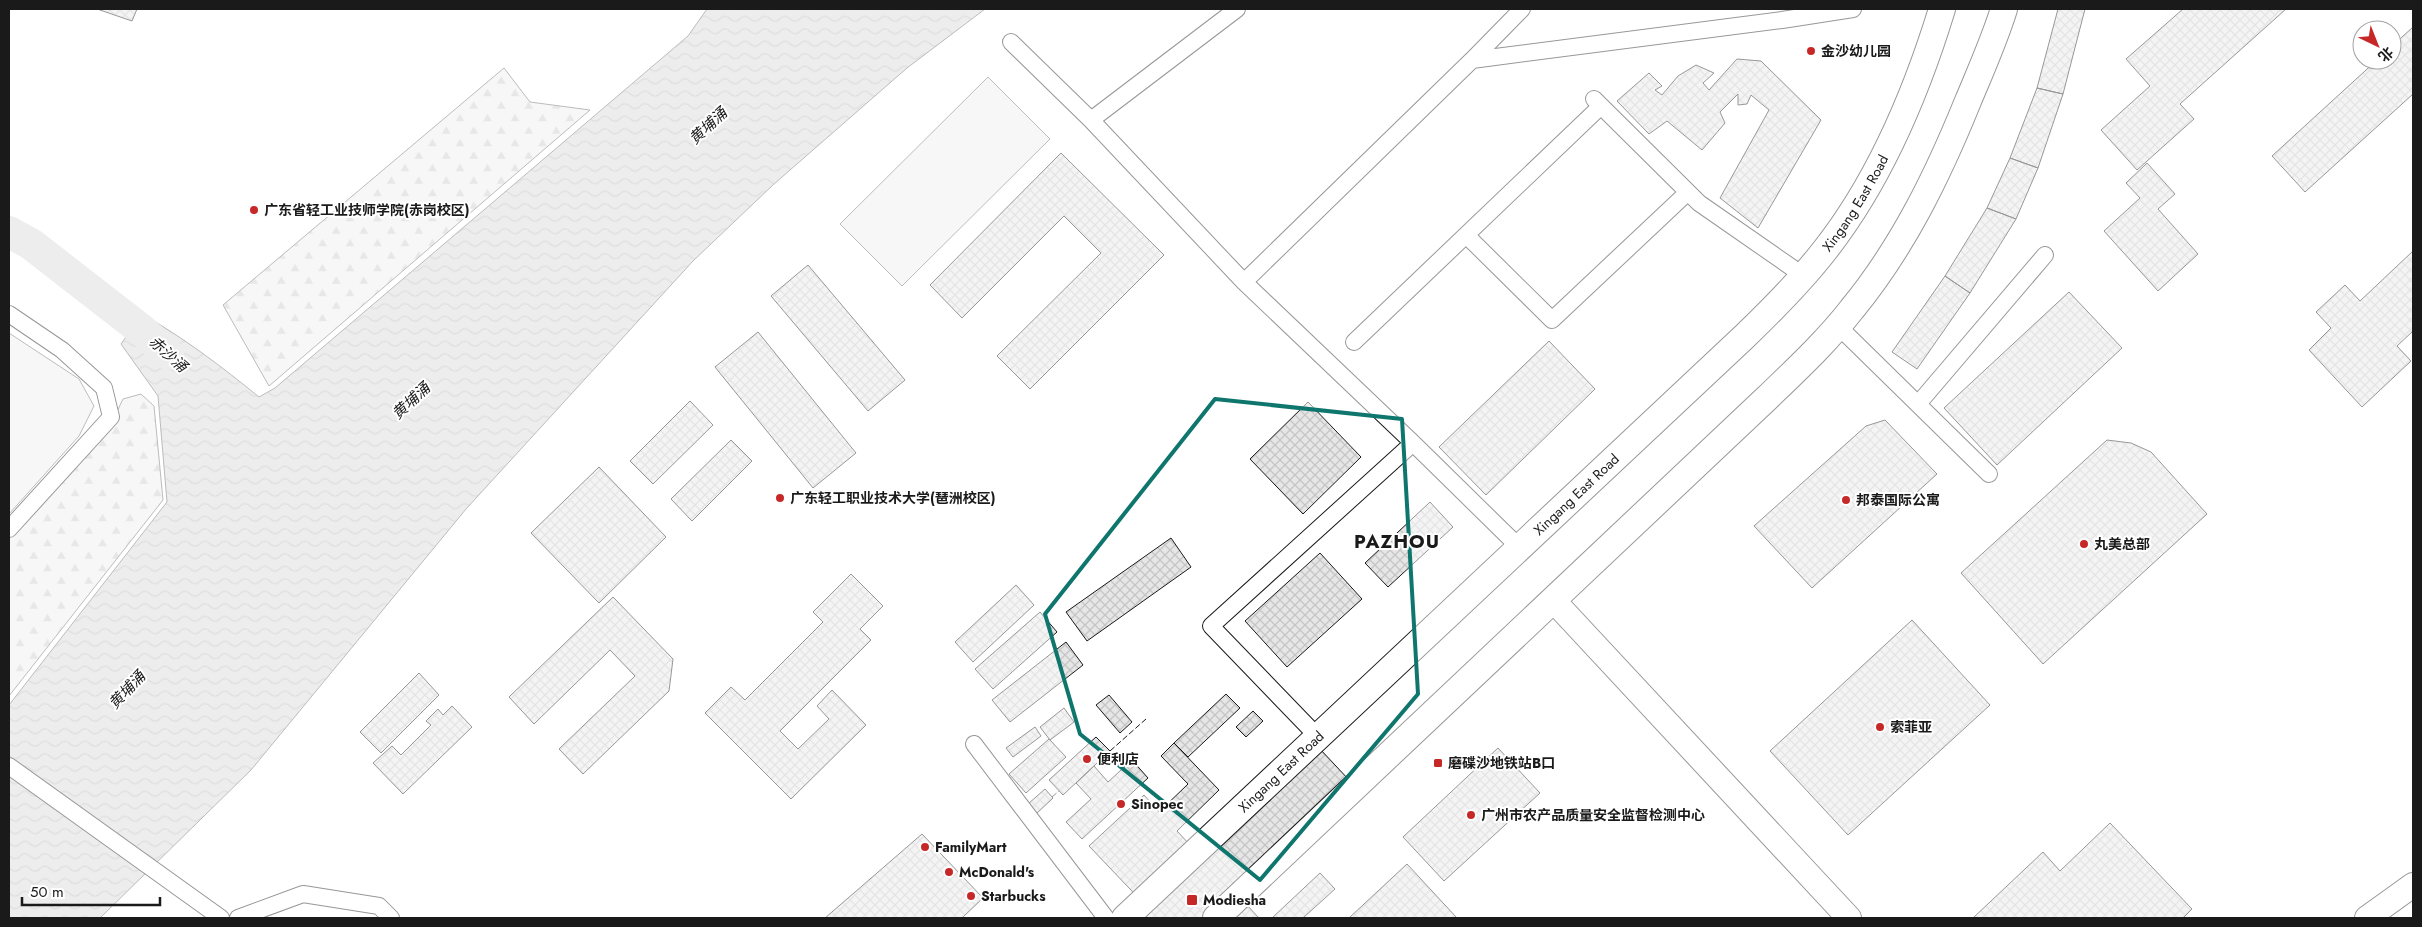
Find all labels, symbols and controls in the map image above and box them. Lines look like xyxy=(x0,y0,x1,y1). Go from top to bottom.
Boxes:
north arrow xyxy=(2352,20,2402,70)
place label: 金沙幼儿园 xyxy=(1821,41,1891,61)
text: 北 xyxy=(2374,42,2398,67)
marker: 金沙幼儿园 xyxy=(1805,45,1817,57)
water label: 黄埔涌 xyxy=(684,101,733,149)
street label: Xingang East Road xyxy=(1817,151,1893,256)
place label: 广东省轻工业技师学院(赤岗校区) xyxy=(264,200,470,220)
marker: 广东省轻工业技师学院(赤岗校区) xyxy=(248,204,260,216)
water label: 赤沙涌 xyxy=(144,331,194,379)
water label: 黄埔涌 xyxy=(387,376,436,424)
street label: Xingang East Road xyxy=(1529,449,1624,540)
place label: 广东轻工职业技术大学(琶洲校区) xyxy=(790,488,996,508)
place label: 邦泰国际公寓 xyxy=(1856,490,1940,510)
marker: 广东轻工职业技术大学(琶洲校区) xyxy=(774,492,786,504)
marker: 邦泰国际公寓 xyxy=(1840,494,1852,506)
district label: PAZHOU xyxy=(1354,528,1440,555)
place label: 丸美总部 xyxy=(2094,534,2150,554)
marker: 丸美总部 xyxy=(2078,538,2090,550)
water label: 黄埔涌 xyxy=(104,665,152,714)
place label: 索菲亚 xyxy=(1890,717,1932,737)
marker: 索菲亚 xyxy=(1874,721,1886,733)
street label: Xingang East Road xyxy=(1234,726,1328,817)
place label: 便利店 xyxy=(1097,749,1139,769)
marker: 便利店 xyxy=(1081,753,1093,765)
place label: 磨碟沙地铁站B口 xyxy=(1448,753,1555,773)
marker: 磨碟沙地铁站B口 xyxy=(1432,757,1444,769)
place label: Sinopec xyxy=(1131,794,1184,814)
marker: Sinopec xyxy=(1115,798,1127,810)
place label: 广州市农产品质量安全监督检测中心 xyxy=(1481,805,1705,825)
marker: 广州市农产品质量安全监督检测中心 xyxy=(1465,809,1477,821)
place label: FamilyMart xyxy=(935,837,1007,857)
marker: FamilyMart xyxy=(919,841,931,853)
place label: McDonald's xyxy=(959,862,1035,882)
marker: McDonald's xyxy=(943,866,955,878)
scale bar xyxy=(22,874,160,906)
text: 50 m xyxy=(30,881,64,903)
place label: Starbucks xyxy=(981,886,1046,906)
marker: Starbucks xyxy=(965,890,977,902)
place label: Modiesha xyxy=(1203,890,1266,910)
marker: Modiesha xyxy=(1185,893,1199,907)

